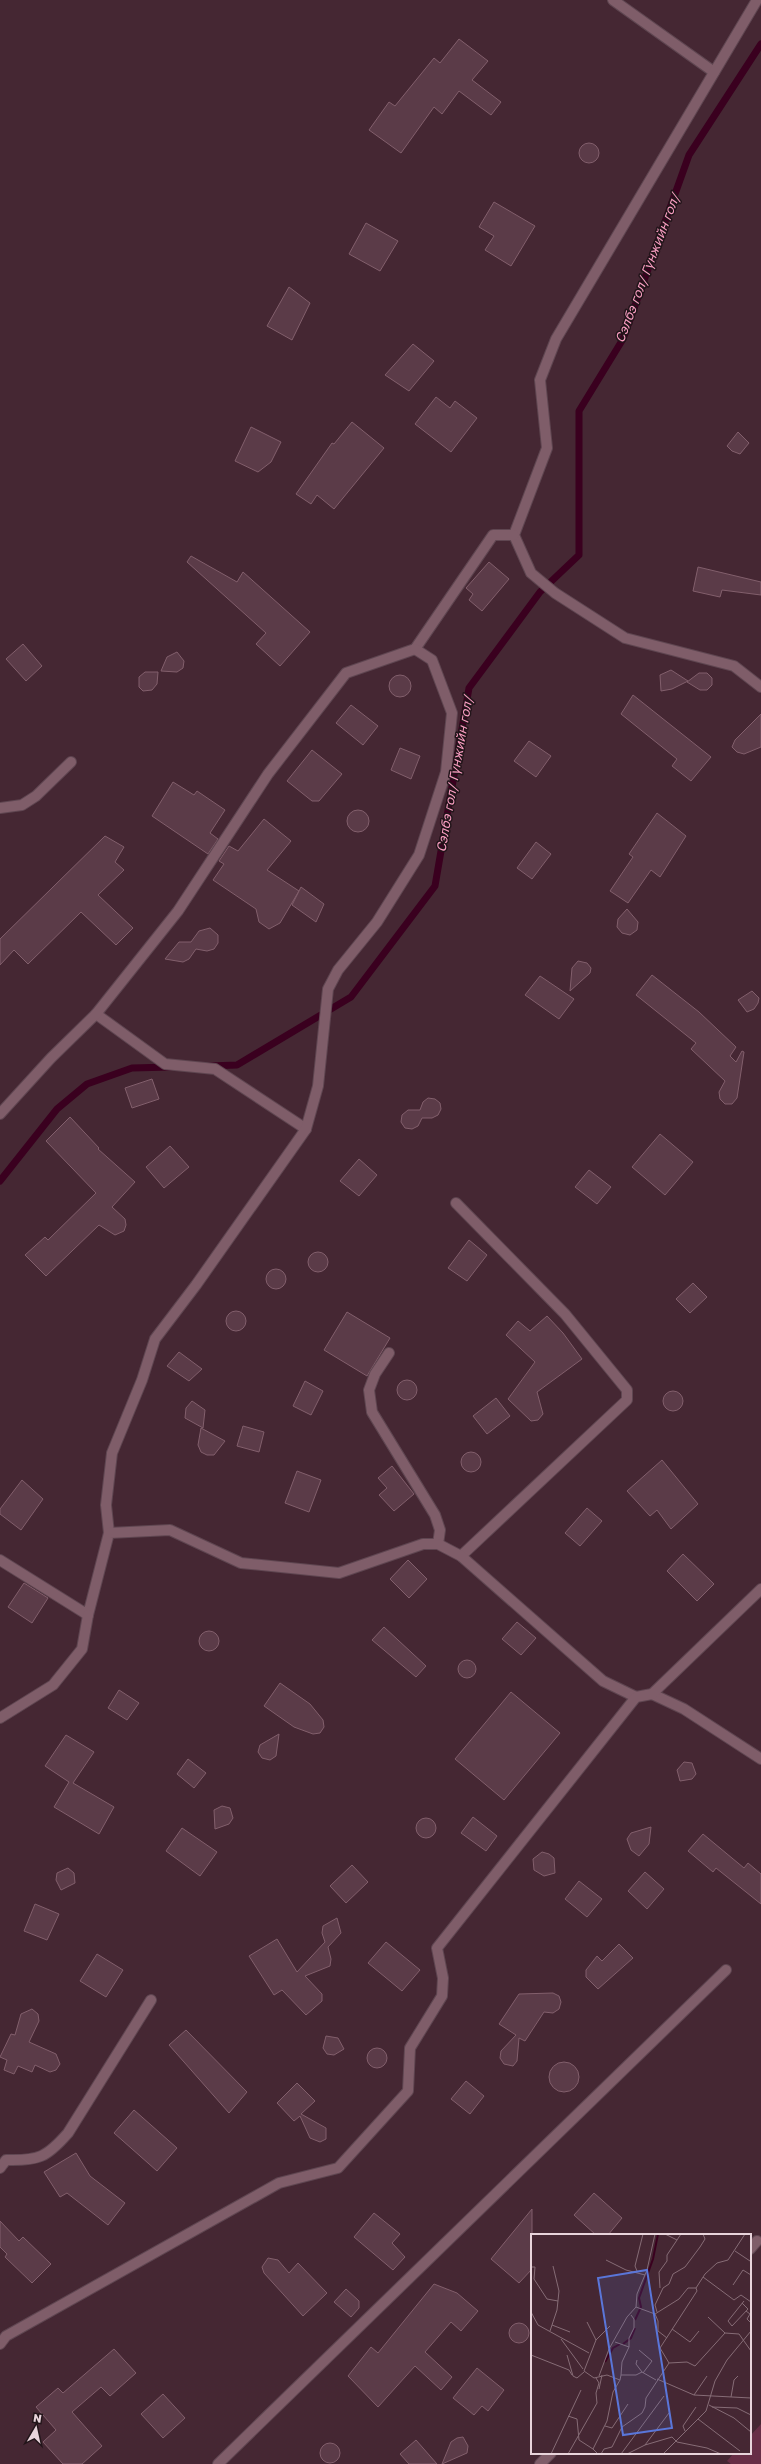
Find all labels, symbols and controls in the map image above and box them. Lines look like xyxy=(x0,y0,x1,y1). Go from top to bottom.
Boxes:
water label: Сэлбэ гол/ Гүнжийн гол/ xyxy=(611,190,683,345)
water label: Сэлбэ гол/ Гүнжийн гол/ xyxy=(432,693,476,853)
inset map xyxy=(531,2234,751,2454)
north arrow xyxy=(16,2408,56,2448)
text: N xyxy=(32,2411,43,2425)

